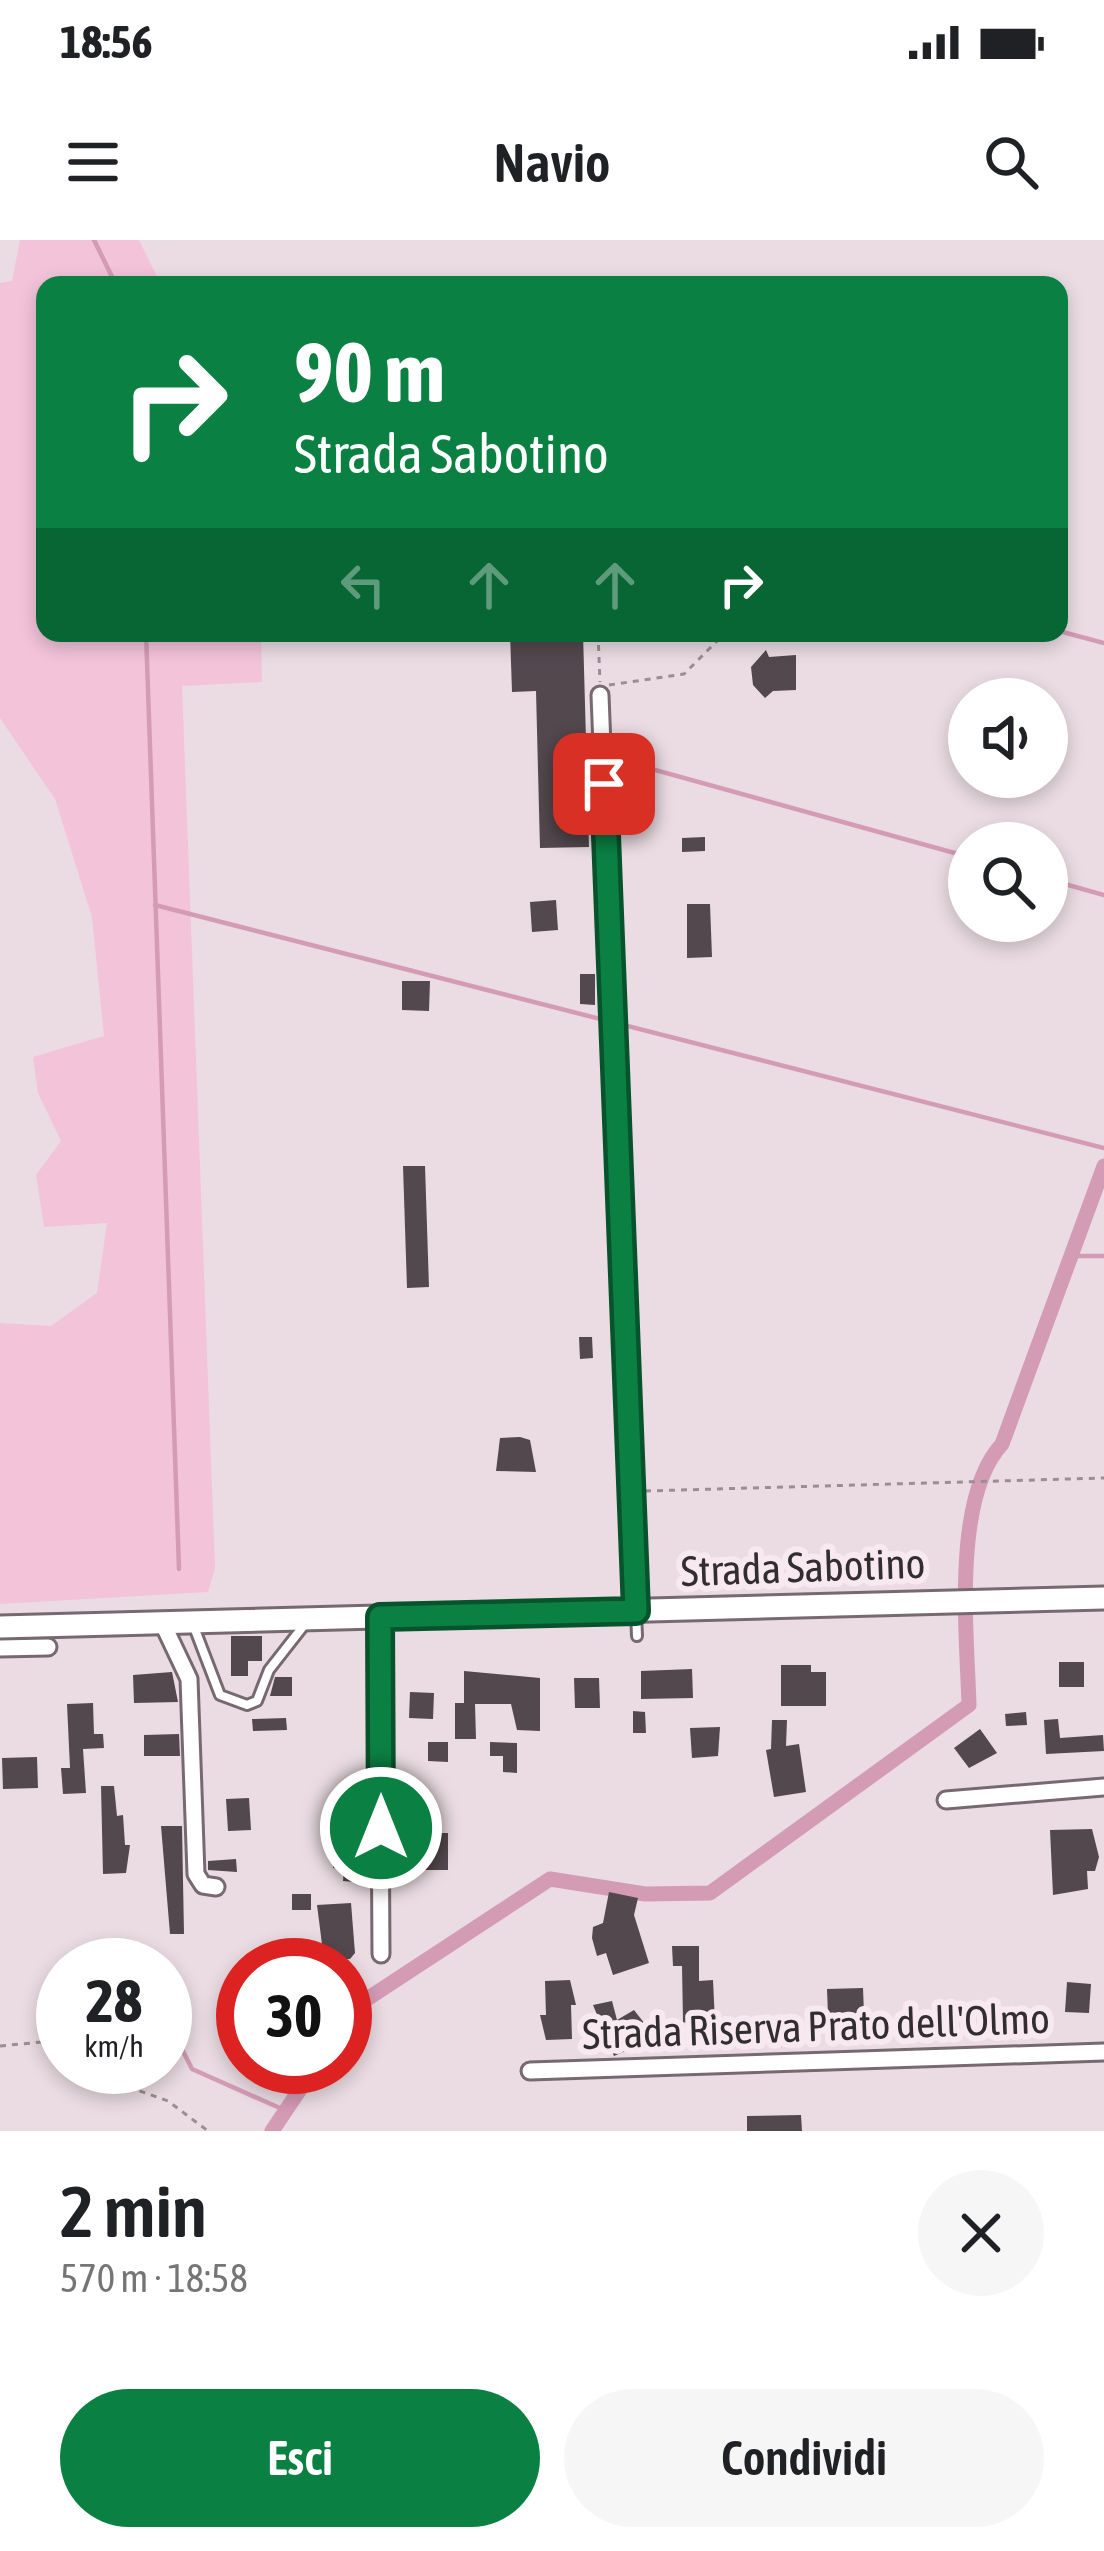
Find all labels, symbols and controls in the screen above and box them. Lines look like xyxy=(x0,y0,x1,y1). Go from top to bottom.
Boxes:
text: 18:56 xyxy=(60,16,153,68)
icon: menu xyxy=(60,129,126,195)
icon: search xyxy=(978,129,1044,195)
text: Navio xyxy=(493,132,611,193)
icon: right xyxy=(96,324,252,480)
text: 90 m xyxy=(294,324,445,420)
text: Strada Sabotino xyxy=(294,423,609,484)
icon: left xyxy=(330,552,396,618)
icon: ahead xyxy=(456,552,522,618)
icon: ahead xyxy=(582,552,648,618)
icon: right xyxy=(708,552,774,618)
map controls xyxy=(948,678,1068,942)
button: sound xyxy=(948,678,1068,798)
pin xyxy=(553,733,655,835)
icon: arrive xyxy=(571,751,637,817)
button: search xyxy=(948,822,1068,942)
street label: Strada Sabotino xyxy=(680,1539,926,1595)
position arrow xyxy=(318,1765,444,1891)
speed limit sign: 30 xyxy=(216,1938,372,2094)
text: 28 xyxy=(86,1966,142,2035)
street label: Strada Riserva Prato dell'Olmo xyxy=(581,1994,1051,2058)
text: km/h xyxy=(84,2029,144,2063)
text: 2 min xyxy=(60,2170,207,2252)
button: close xyxy=(918,2170,1044,2296)
text: 570 m · 18:58 xyxy=(60,2256,248,2300)
button: Esci xyxy=(60,2389,540,2527)
button: Condividi xyxy=(564,2389,1044,2527)

